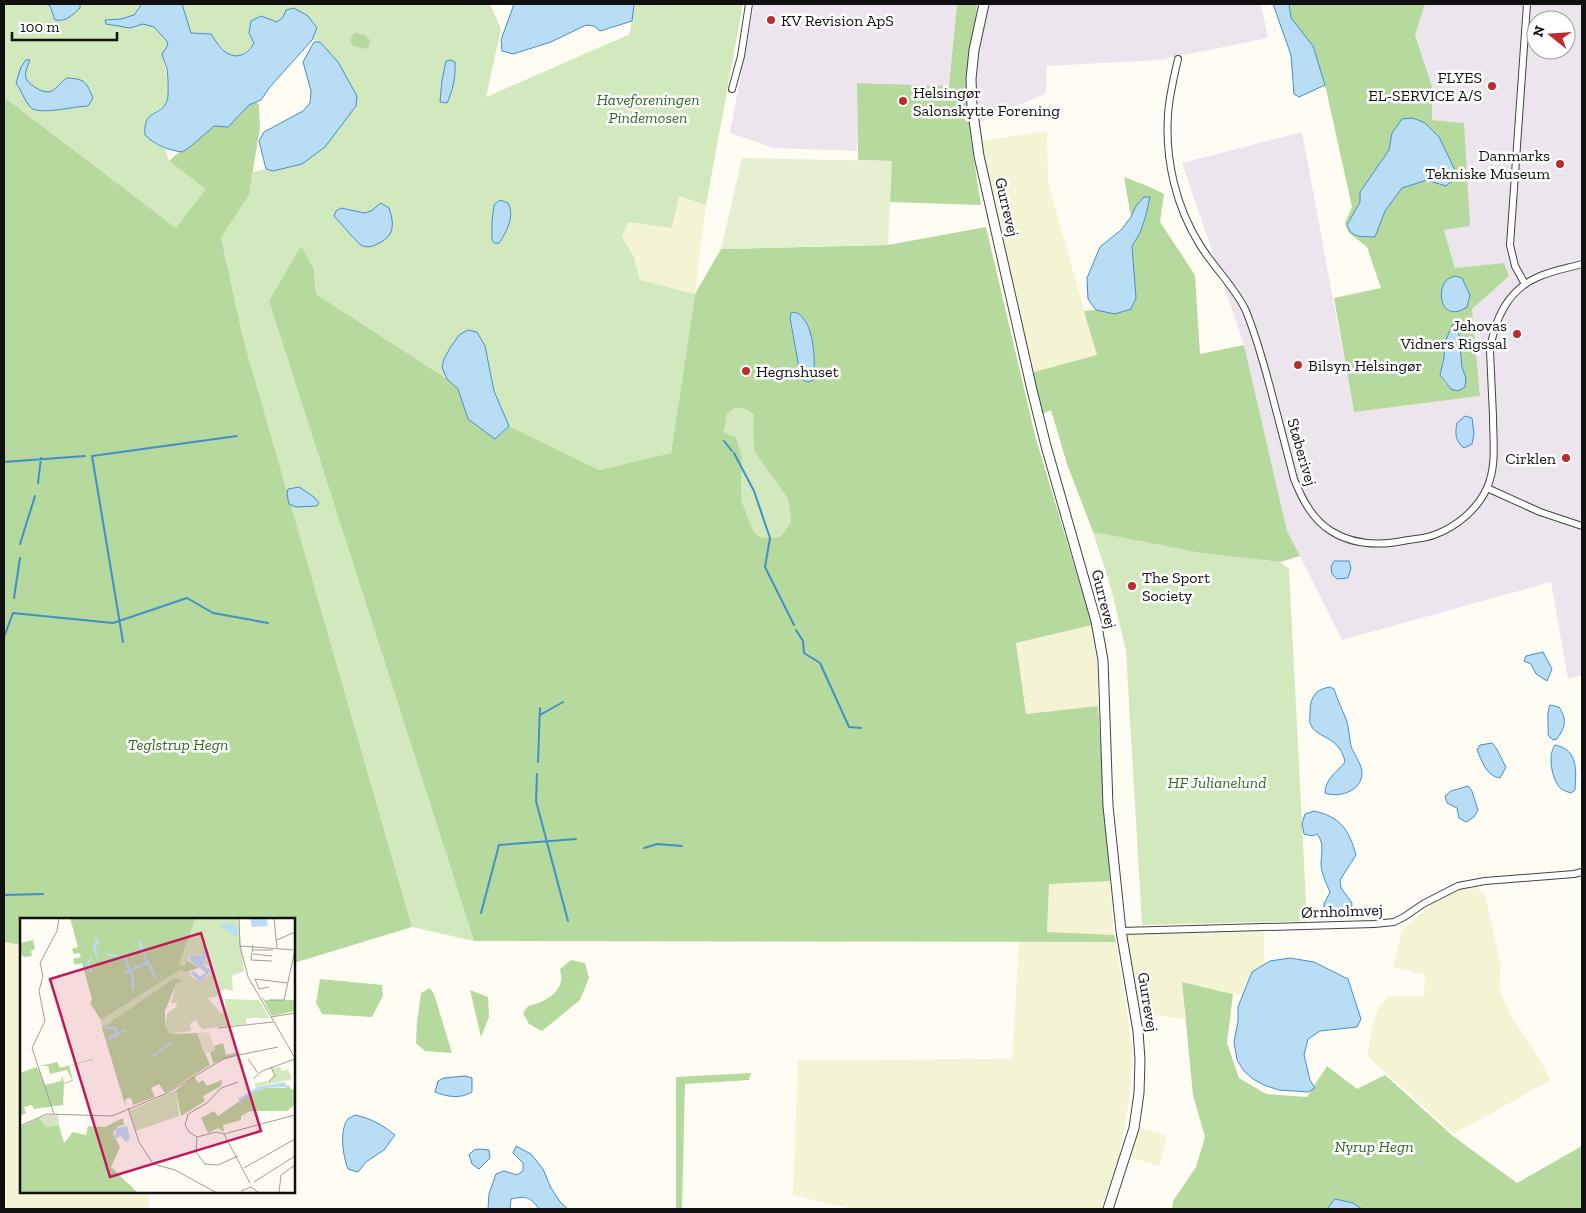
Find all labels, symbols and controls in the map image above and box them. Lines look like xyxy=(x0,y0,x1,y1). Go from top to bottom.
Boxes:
scale bar xyxy=(12,10,118,42)
north arrow xyxy=(1526,10,1576,60)
place label: KV Revision ApS xyxy=(781,11,894,30)
marker: KV Revision ApS xyxy=(765,14,777,26)
text: 100 m xyxy=(20,18,59,36)
text: N xyxy=(1529,23,1549,39)
place label: FLYES EL-SERVICE A/S xyxy=(1368,68,1482,105)
marker: FLYES EL-SERVICE A/S xyxy=(1486,80,1498,92)
place label: Helsingør Salonskytte Forening xyxy=(913,83,1060,120)
park label: Haveforeningen Pindemosen xyxy=(596,90,700,127)
marker: Helsingør Salonskytte Forening xyxy=(897,95,909,107)
place label: Danmarks Tekniske Museum xyxy=(1425,146,1550,183)
marker: Danmarks Tekniske Museum xyxy=(1554,158,1566,170)
street label: Gurrevej xyxy=(991,176,1023,238)
place label: Jehovas Vidners Rigssal xyxy=(1400,316,1507,353)
marker: Jehovas Vidners Rigssal xyxy=(1511,328,1523,340)
place label: Bilsyn Helsingør xyxy=(1308,356,1423,375)
marker: Bilsyn Helsingør xyxy=(1292,359,1304,371)
place label: Hegnshuset xyxy=(756,362,839,381)
marker: Hegnshuset xyxy=(740,365,752,377)
street label: Støberivej xyxy=(1283,416,1321,488)
place label: Cirklen xyxy=(1505,449,1557,468)
marker: Cirklen xyxy=(1560,452,1572,464)
street label: Gurrevej xyxy=(1088,568,1120,630)
place label: The Sport Society xyxy=(1142,568,1210,605)
marker: The Sport Society xyxy=(1126,580,1138,592)
park label: Teglstrup Hegn xyxy=(128,735,228,754)
park label: HF Julianelund xyxy=(1168,773,1266,792)
street label: Ørnholmvej xyxy=(1301,900,1383,922)
inset map xyxy=(20,918,295,1193)
street label: Gurrevej xyxy=(1134,971,1162,1033)
park label: Nyrup Hegn xyxy=(1334,1137,1414,1156)

